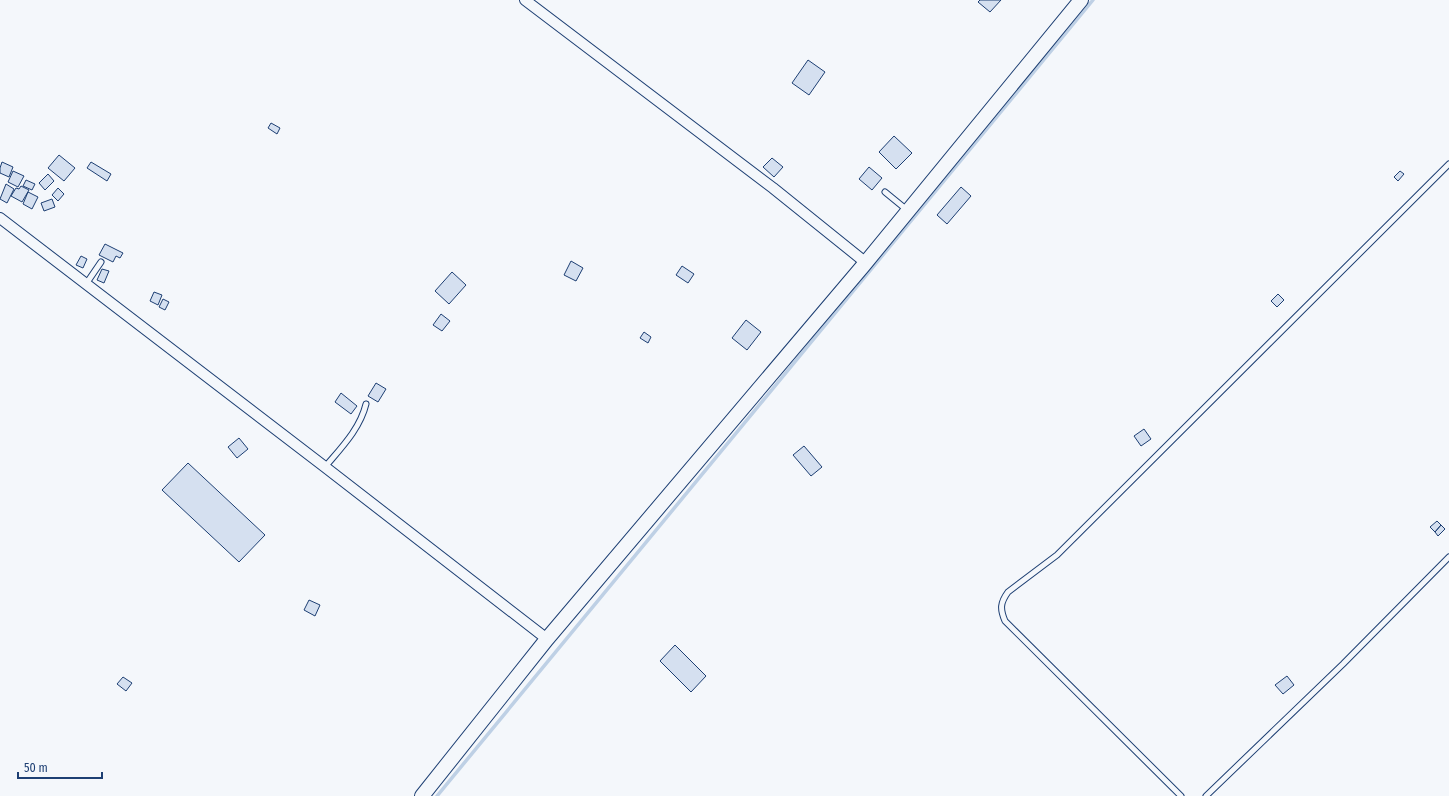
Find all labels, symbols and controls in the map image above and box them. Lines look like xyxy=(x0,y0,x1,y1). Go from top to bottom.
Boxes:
scale bar xyxy=(18,754,102,780)
text: 50 m xyxy=(24,761,48,775)

